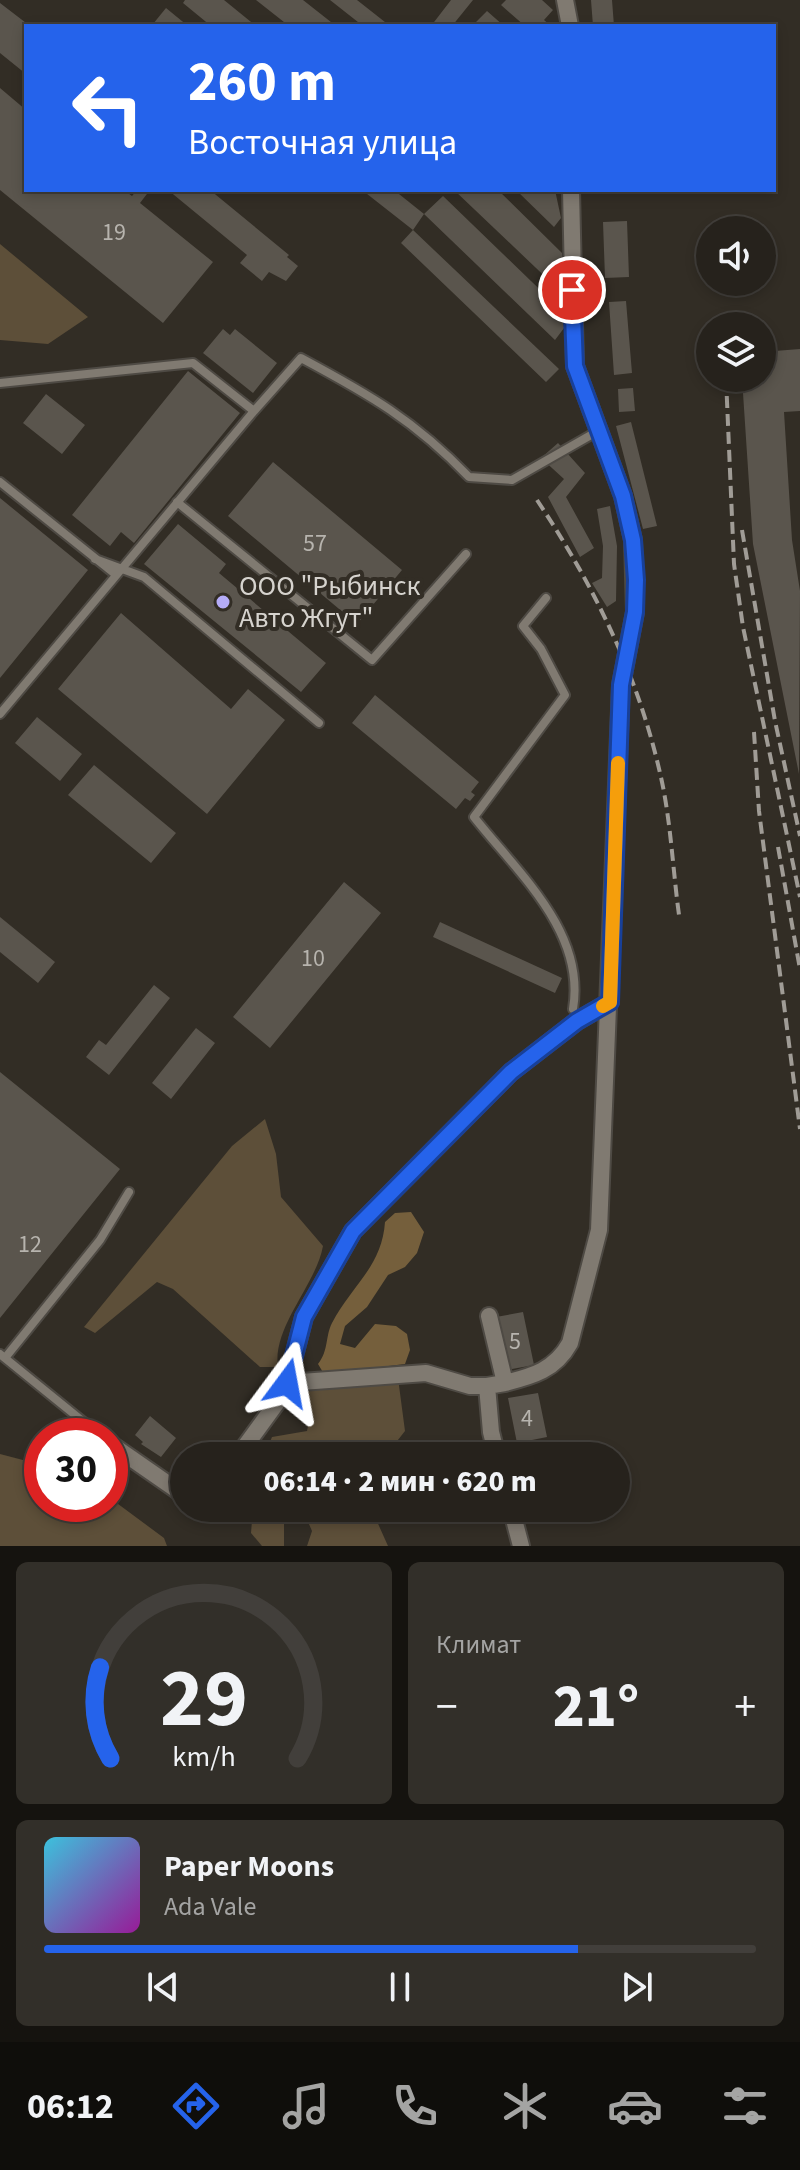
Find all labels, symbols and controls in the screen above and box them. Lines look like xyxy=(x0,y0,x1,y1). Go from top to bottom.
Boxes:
text: 260 m xyxy=(188,43,336,122)
icon: left xyxy=(56,56,160,160)
text: Восточная улица xyxy=(188,117,457,168)
house number: 19 xyxy=(102,215,126,250)
map controls xyxy=(696,216,776,392)
button: sound xyxy=(696,216,776,296)
pin xyxy=(538,256,606,324)
icon: arrive xyxy=(550,268,594,312)
button: layers xyxy=(696,312,776,392)
house number: 57 xyxy=(303,526,327,561)
place label: ООО "Рыбинск Авто Жгут" xyxy=(239,566,421,638)
marker: ООО "Рыбинск Авто Жгут" xyxy=(214,593,232,611)
house number: 10 xyxy=(301,941,325,976)
house number: 12 xyxy=(18,1227,42,1262)
house number: 5 xyxy=(509,1324,521,1359)
position arrow xyxy=(245,1341,329,1425)
house number: 4 xyxy=(521,1401,533,1436)
speed limit sign: 30 xyxy=(24,1418,128,1522)
text: 06:14 · 2 мин · 620 m xyxy=(263,1460,537,1503)
text: Климат xyxy=(436,1626,521,1663)
text: 29 xyxy=(160,1640,248,1758)
text: 21° xyxy=(553,1665,639,1750)
text: − xyxy=(436,1676,458,1739)
text: + xyxy=(734,1676,756,1739)
text: km/h xyxy=(172,1737,236,1777)
text: Paper Moons xyxy=(164,1845,334,1888)
text: Ada Vale xyxy=(164,1888,256,1925)
icon: previous xyxy=(141,1965,185,2009)
icon: pause xyxy=(378,1965,422,2009)
icon: next xyxy=(615,1965,659,2009)
icon: directions xyxy=(168,2078,224,2134)
icon: music xyxy=(278,2078,334,2134)
icon: phone xyxy=(387,2078,443,2134)
icon: climate xyxy=(497,2078,553,2134)
icon: car xyxy=(607,2078,663,2134)
icon: filters xyxy=(717,2078,773,2134)
text: 06:12 xyxy=(27,2081,114,2132)

